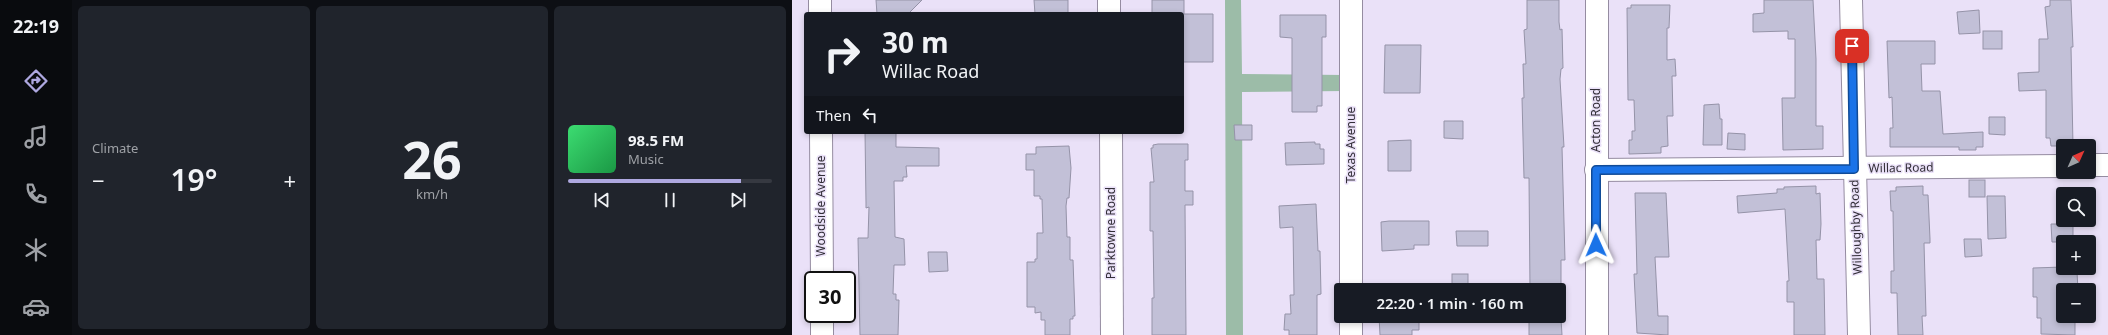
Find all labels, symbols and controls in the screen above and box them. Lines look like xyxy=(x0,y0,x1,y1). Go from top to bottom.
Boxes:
text: 22:19 xyxy=(13,14,59,38)
text: 30 m xyxy=(882,23,949,61)
icon: right xyxy=(816,28,868,80)
pin xyxy=(1835,29,1869,63)
icon: arrive xyxy=(1841,35,1863,57)
text: Willac Road xyxy=(882,59,979,83)
icon: directions xyxy=(22,67,50,95)
street label: Acton Road xyxy=(1587,88,1604,152)
icon: left xyxy=(859,104,881,126)
text: Then xyxy=(816,105,851,125)
street label: Texas Avenue xyxy=(1342,107,1359,183)
icon: music xyxy=(22,123,50,151)
text: 26 xyxy=(402,123,462,194)
text: 98.5 FM xyxy=(628,130,684,150)
text: Climate xyxy=(92,139,138,157)
north arrow xyxy=(2056,139,2096,179)
map controls xyxy=(2056,139,2096,323)
text: Music xyxy=(628,150,664,168)
street label: Woodside Avenue xyxy=(812,155,829,257)
street label: Willac Road xyxy=(1868,158,1934,177)
text: 19° xyxy=(170,159,218,200)
text: − xyxy=(92,165,105,195)
text: + xyxy=(283,165,296,195)
street label: Willoughby Road xyxy=(1845,179,1866,275)
icon: phone xyxy=(22,180,50,208)
text: km/h xyxy=(416,185,448,203)
street label: Parktowne Road xyxy=(1102,187,1119,279)
button: search xyxy=(2056,187,2096,227)
icon: previous xyxy=(591,189,613,211)
icon: pause xyxy=(659,189,681,211)
icon: next xyxy=(727,189,749,211)
position arrow xyxy=(1575,224,1617,266)
button: + xyxy=(2056,235,2096,275)
icon: climate xyxy=(22,236,50,264)
speed limit sign: 30 xyxy=(804,271,856,323)
button: − xyxy=(2056,283,2096,323)
icon: car xyxy=(22,293,50,321)
text: 22:20 · 1 min · 160 m xyxy=(1376,293,1524,313)

